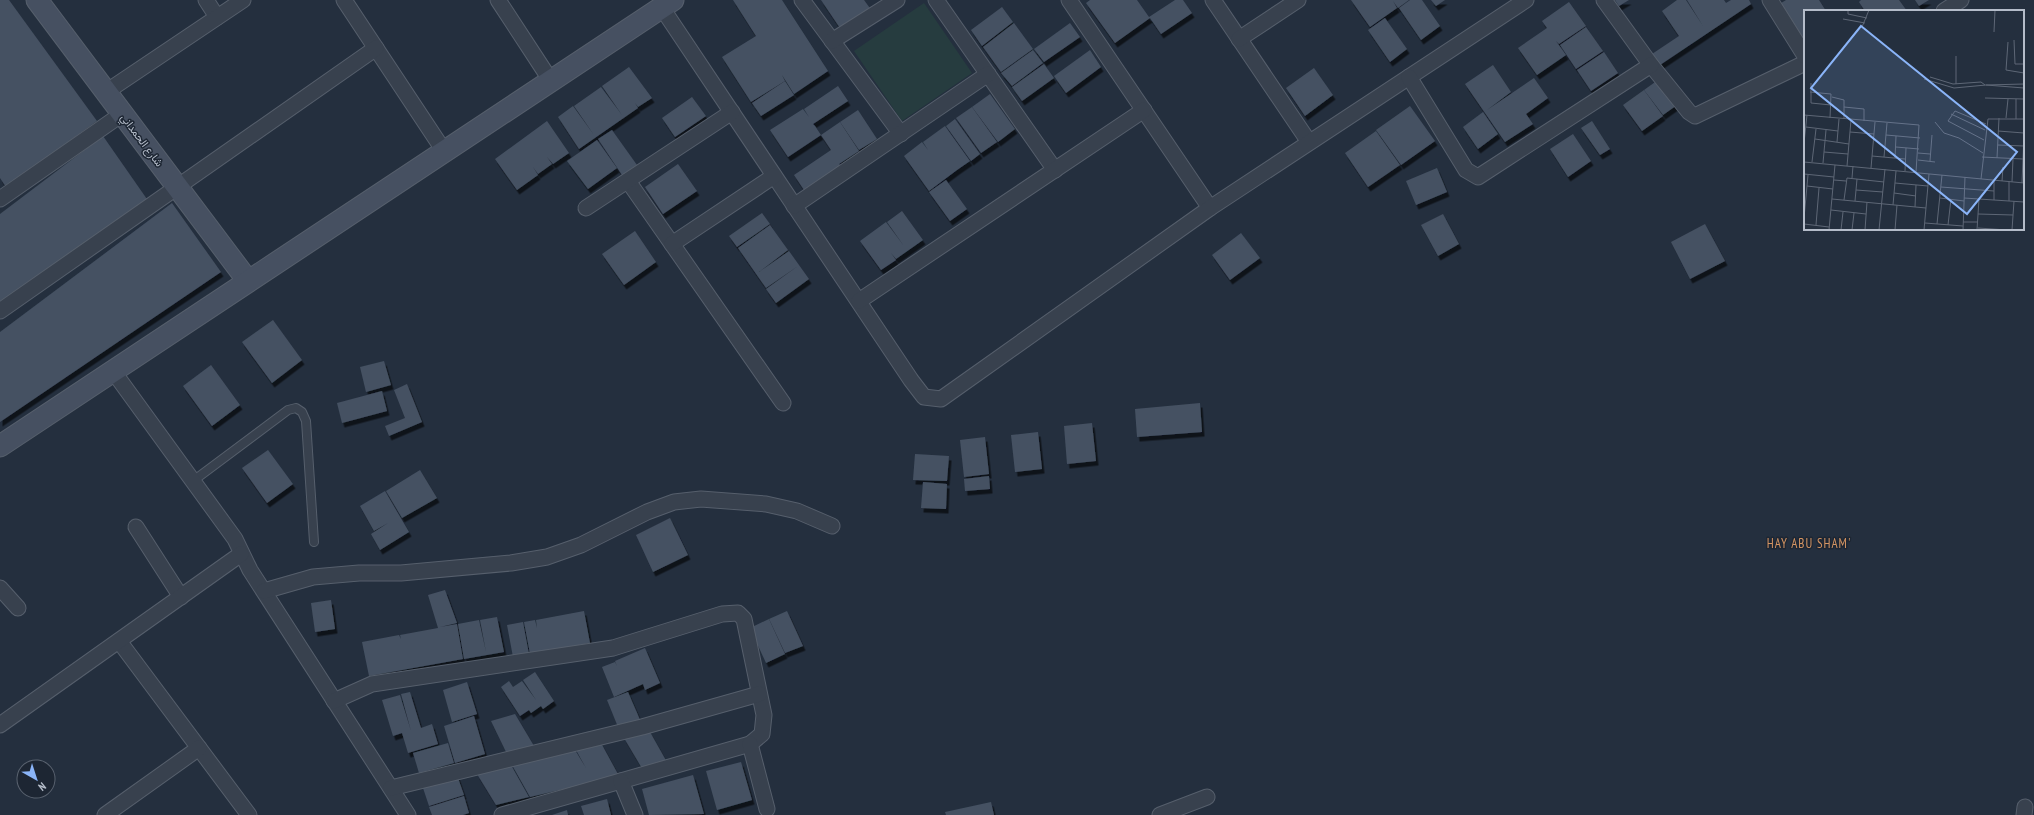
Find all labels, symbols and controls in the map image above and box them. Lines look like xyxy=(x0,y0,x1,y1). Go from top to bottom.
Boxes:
inset map xyxy=(1804,10,2024,230)
street label: شارع الحمداني xyxy=(115,111,167,171)
district label: HAY ABU SHAM' xyxy=(1767,535,1851,552)
north arrow xyxy=(16,759,56,799)
text: N xyxy=(36,779,49,794)

